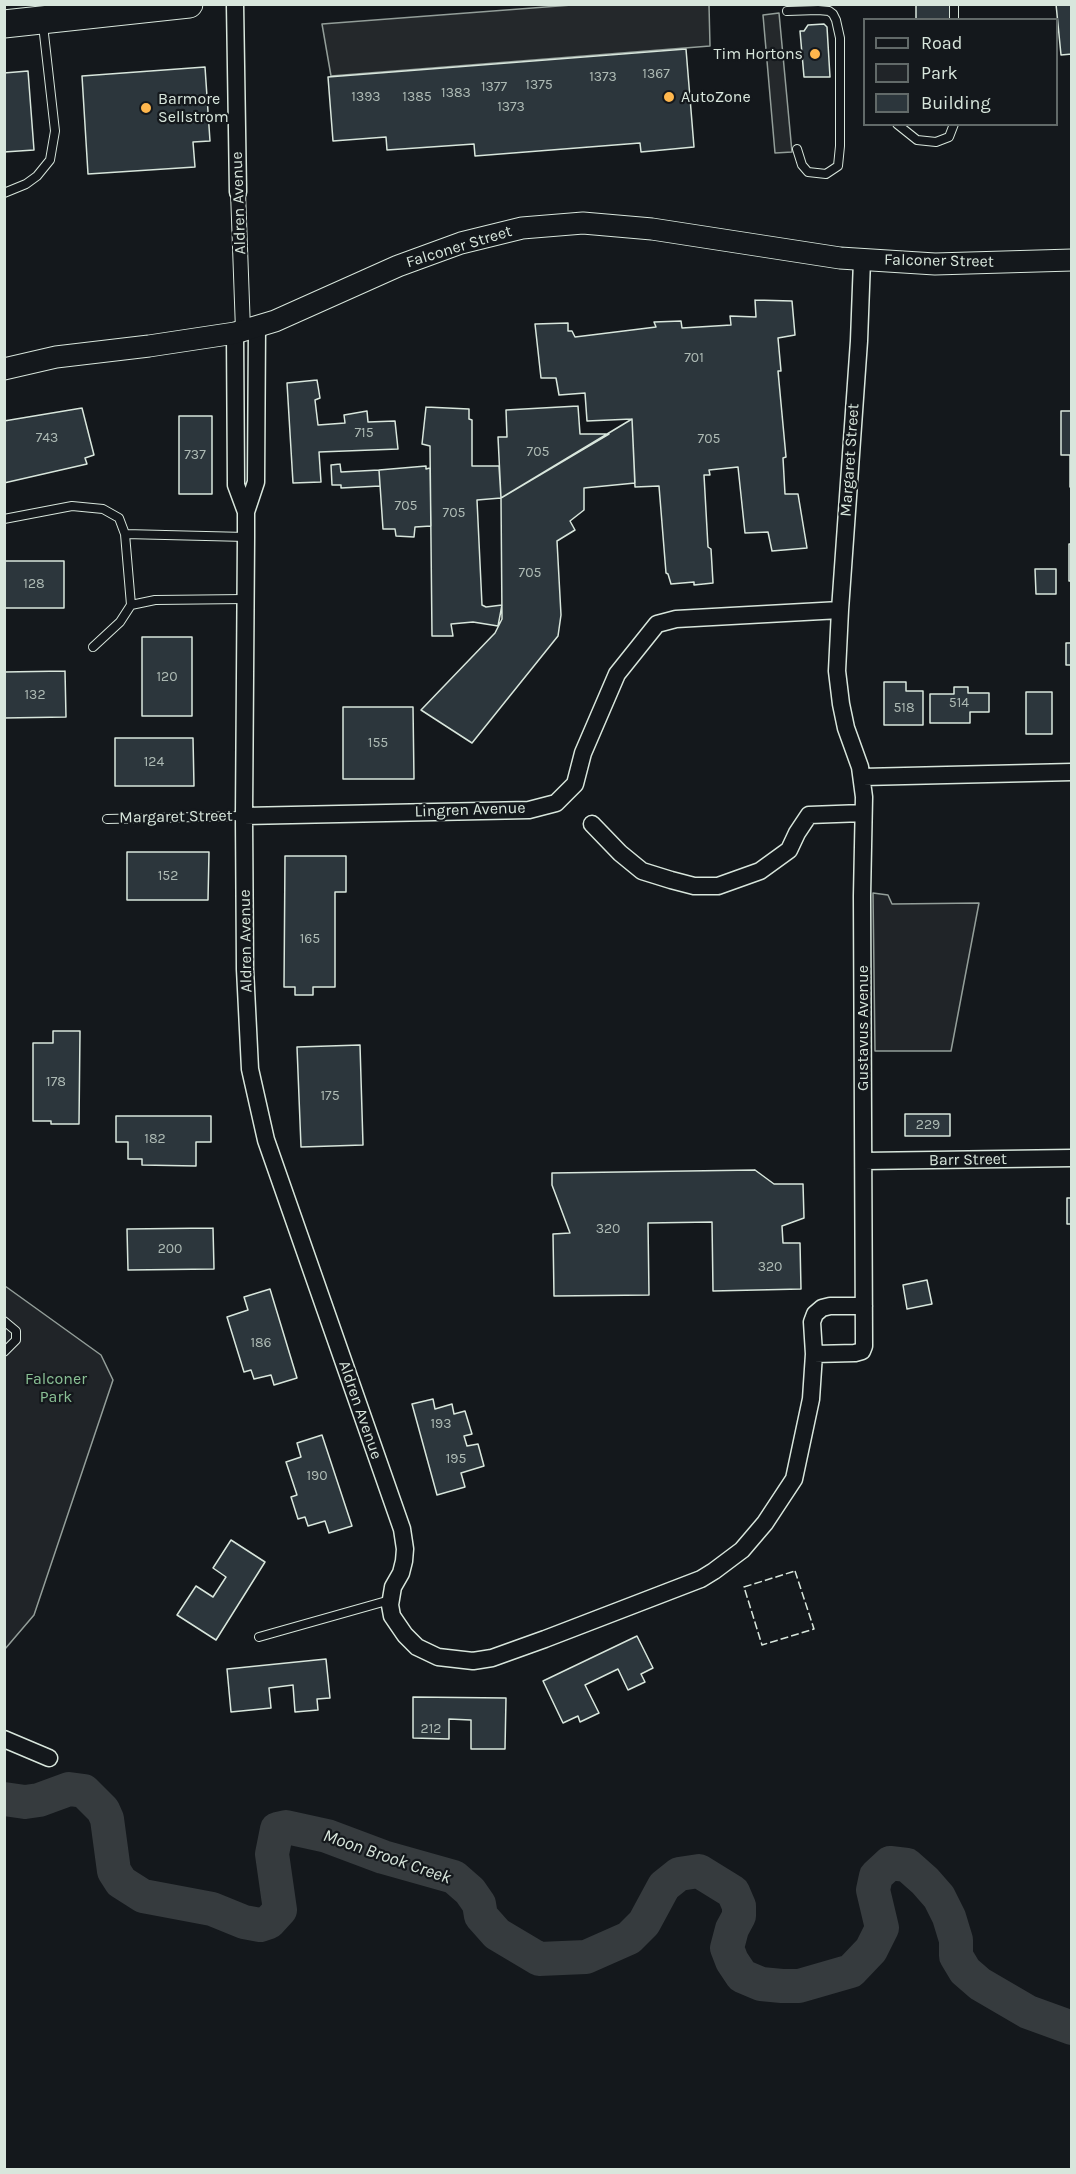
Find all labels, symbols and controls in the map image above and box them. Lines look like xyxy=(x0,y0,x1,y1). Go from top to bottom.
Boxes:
legend xyxy=(863,18,1058,126)
text: Road xyxy=(921,32,962,54)
place label: Tim Hortons xyxy=(713,44,803,64)
marker: Tim Hortons xyxy=(808,47,822,61)
text: Park xyxy=(921,62,958,84)
house number: 1367 xyxy=(642,66,670,82)
house number: 1373 xyxy=(589,69,617,85)
house number: 1375 xyxy=(525,77,553,93)
house number: 1377 xyxy=(481,79,507,95)
house number: 1383 xyxy=(441,85,471,101)
place label: AutoZone xyxy=(681,87,751,107)
place label: Barmore Sellstrom xyxy=(158,89,229,127)
house number: 1393 xyxy=(351,89,381,105)
house number: 1385 xyxy=(402,89,432,105)
marker: AutoZone xyxy=(662,90,676,104)
text: Building xyxy=(921,92,991,114)
house number: 1373 xyxy=(497,99,525,115)
marker: Barmore Sellstrom xyxy=(139,101,153,115)
street label: Aldren Avenue xyxy=(228,151,250,255)
street label: Falconer Street xyxy=(404,222,514,272)
street label: Falconer Street xyxy=(884,250,994,272)
house number: 701 xyxy=(684,350,704,366)
street label: Margaret Street xyxy=(836,403,864,517)
house number: 715 xyxy=(354,425,374,441)
house number: 743 xyxy=(36,430,58,446)
house number: 705 xyxy=(698,431,720,447)
house number: 705 xyxy=(527,444,549,460)
house number: 737 xyxy=(184,447,206,463)
house number: 705 xyxy=(395,498,417,514)
house number: 705 xyxy=(443,505,465,521)
house number: 705 xyxy=(519,565,541,581)
house number: 128 xyxy=(23,576,45,592)
house number: 120 xyxy=(156,669,178,685)
house number: 132 xyxy=(24,687,46,703)
house number: 514 xyxy=(949,695,969,711)
house number: 518 xyxy=(893,700,915,716)
house number: 155 xyxy=(368,735,388,751)
house number: 124 xyxy=(144,754,164,770)
street label: Lingren Avenue xyxy=(414,798,526,822)
street label: Margaret Street xyxy=(119,806,233,828)
house number: 152 xyxy=(158,868,178,884)
street label: Aldren Avenue xyxy=(236,889,256,993)
house number: 165 xyxy=(300,931,320,947)
street label: Gustavus Avenue xyxy=(853,965,873,1091)
house number: 178 xyxy=(46,1074,66,1090)
house number: 175 xyxy=(320,1088,340,1104)
house number: 229 xyxy=(916,1117,940,1133)
house number: 182 xyxy=(144,1131,166,1147)
street label: Barr Street xyxy=(929,1150,1007,1170)
house number: 320 xyxy=(596,1221,620,1237)
house number: 200 xyxy=(158,1241,182,1257)
house number: 320 xyxy=(758,1259,782,1275)
house number: 186 xyxy=(250,1335,272,1351)
street label: Aldren Avenue xyxy=(334,1358,386,1462)
park label: Falconer Park xyxy=(25,1369,87,1407)
house number: 193 xyxy=(430,1416,452,1432)
house number: 195 xyxy=(446,1451,466,1467)
house number: 190 xyxy=(306,1468,328,1484)
house number: 212 xyxy=(421,1721,441,1737)
water label: Moon Brook Creek xyxy=(320,1825,454,1889)

